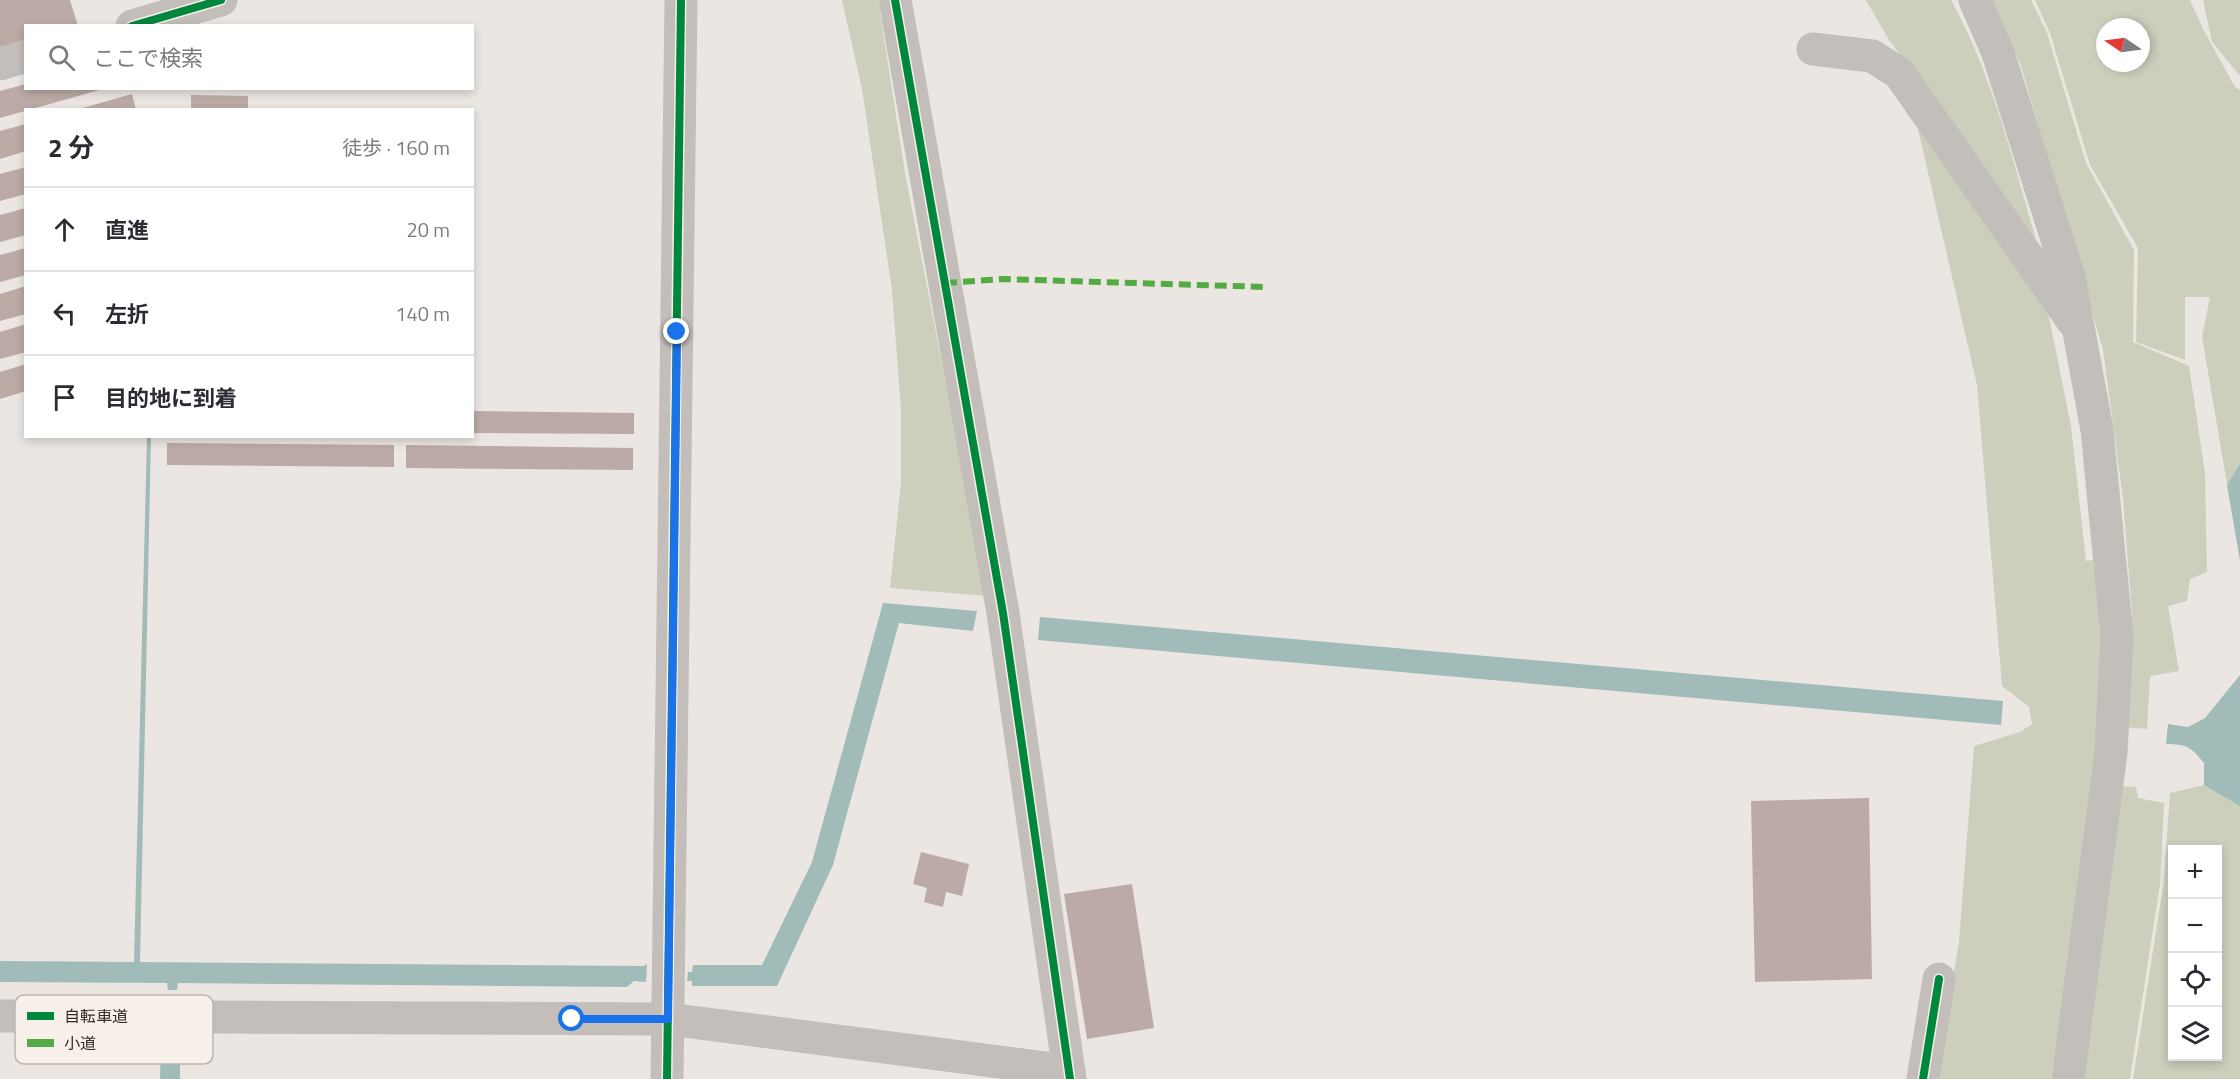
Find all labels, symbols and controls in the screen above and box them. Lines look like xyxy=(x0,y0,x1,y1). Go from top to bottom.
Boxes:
north arrow xyxy=(2096,18,2150,72)
search box xyxy=(24,24,474,90)
icon: search xyxy=(45,41,78,74)
text: ここで検索 xyxy=(93,41,203,75)
text: 2 分 xyxy=(48,128,94,167)
text: 徒歩 · 160 m xyxy=(342,132,450,163)
icon: ahead xyxy=(48,213,81,246)
text: 直進 xyxy=(105,213,149,247)
text: 20 m xyxy=(406,214,450,245)
icon: left xyxy=(48,297,81,330)
text: 左折 xyxy=(105,297,149,331)
text: 140 m xyxy=(395,298,450,329)
route end xyxy=(663,318,689,344)
icon: arrive xyxy=(48,381,81,414)
text: 目的地に到着 xyxy=(105,381,237,415)
map controls xyxy=(2168,845,2222,1061)
button: + xyxy=(2168,845,2222,899)
button: − xyxy=(2168,899,2222,953)
button: locate xyxy=(2168,953,2222,1007)
legend xyxy=(15,995,213,1064)
text: 自転車道 xyxy=(64,1004,128,1028)
route start xyxy=(558,1005,584,1031)
button: layers xyxy=(2168,1007,2222,1061)
text: 小道 xyxy=(64,1031,96,1055)

